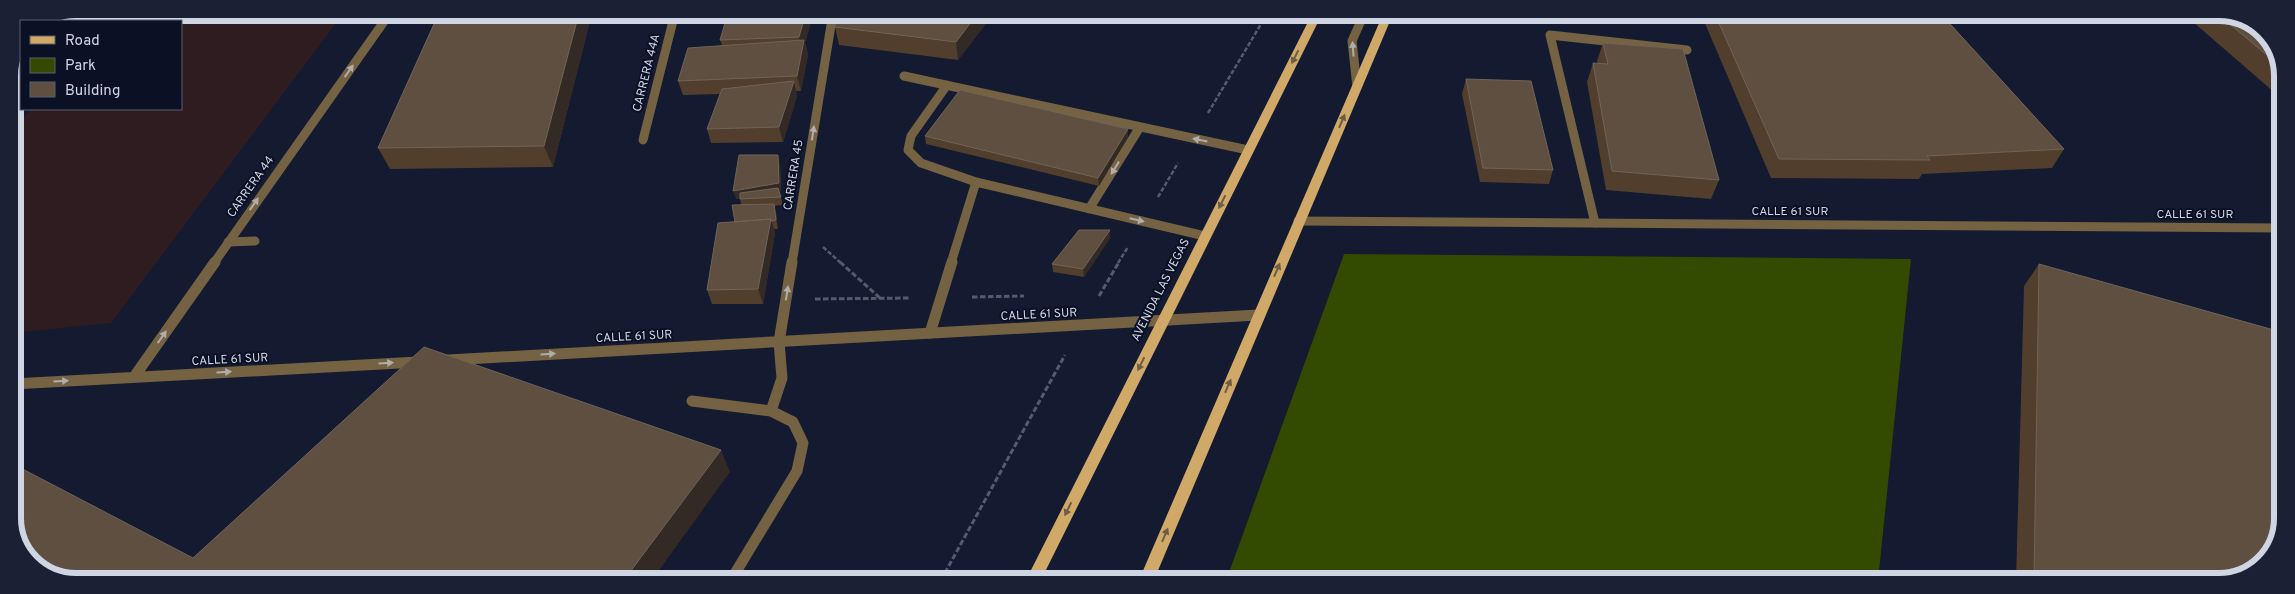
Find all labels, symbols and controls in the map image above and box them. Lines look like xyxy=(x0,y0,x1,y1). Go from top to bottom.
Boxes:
legend xyxy=(20,20,182,110)
text: Road xyxy=(65,32,100,51)
street label: CARRERA 44A xyxy=(630,32,664,114)
one-way arrow xyxy=(1349,41,1357,57)
one-way arrow xyxy=(1291,50,1299,64)
text: Park xyxy=(65,57,96,76)
one-way arrow xyxy=(344,64,354,78)
text: Building xyxy=(65,82,120,101)
one-way arrow xyxy=(1338,114,1346,128)
one-way arrow xyxy=(810,125,818,141)
one-way arrow xyxy=(1193,136,1208,144)
street label: CARRERA 45 xyxy=(780,138,808,212)
street label: CARRERA 44 xyxy=(224,153,278,221)
one-way arrow xyxy=(1110,162,1119,175)
one-way arrow xyxy=(1218,195,1226,210)
one-way arrow xyxy=(249,198,260,211)
street label: CALLE 61 SUR xyxy=(1752,204,1828,220)
street label: CALLE 61 SUR xyxy=(2157,207,2233,223)
one-way arrow xyxy=(1129,217,1144,225)
street label: AVENIDA LAS VEGAS xyxy=(1128,236,1194,344)
one-way arrow xyxy=(1274,263,1282,277)
one-way arrow xyxy=(784,285,792,301)
street label: CALLE 61 SUR xyxy=(1000,305,1078,325)
street label: CALLE 61 SUR xyxy=(595,327,673,347)
one-way arrow xyxy=(157,330,167,344)
street label: CALLE 61 SUR xyxy=(191,350,269,370)
one-way arrow xyxy=(540,350,556,358)
one-way arrow xyxy=(1137,356,1145,371)
one-way arrow xyxy=(378,359,394,367)
one-way arrow xyxy=(216,368,232,376)
one-way arrow xyxy=(54,377,70,385)
one-way arrow xyxy=(1224,378,1232,393)
one-way arrow xyxy=(1064,502,1072,516)
one-way arrow xyxy=(1162,528,1170,543)

